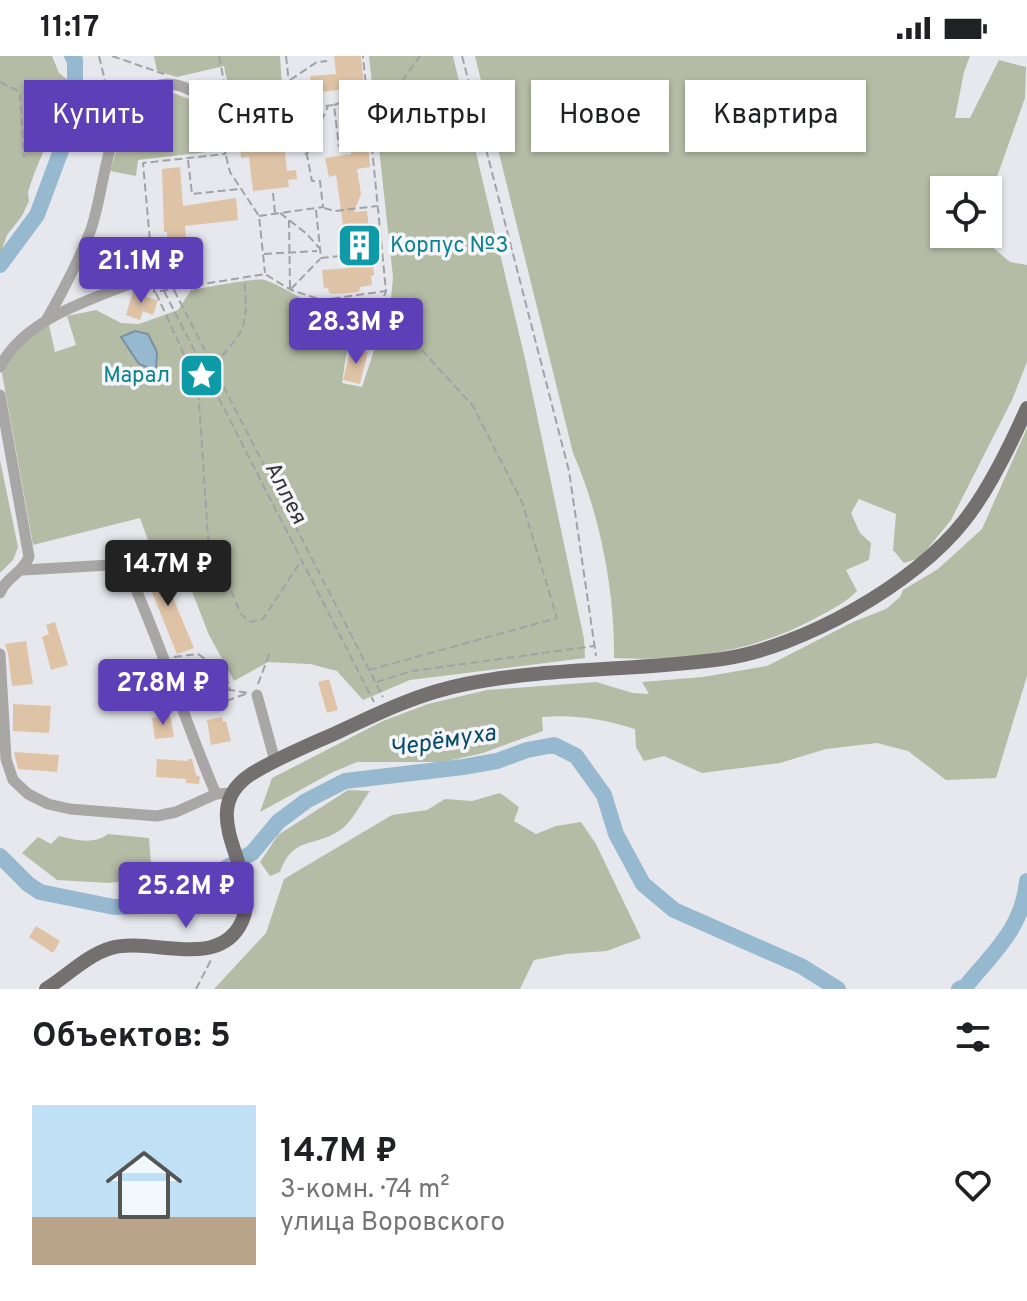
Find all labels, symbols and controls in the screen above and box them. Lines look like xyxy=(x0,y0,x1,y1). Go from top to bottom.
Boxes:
text: 11:17 xyxy=(40,10,99,47)
chip: Купить xyxy=(24,80,173,152)
chip: Снять xyxy=(189,80,323,152)
chip: Фильтры xyxy=(339,80,515,152)
chip: Новое xyxy=(531,80,669,152)
chip: Квартира xyxy=(685,80,866,152)
map controls xyxy=(930,176,1002,248)
button: locate xyxy=(930,176,1002,248)
building icon: Корпус №3 xyxy=(335,222,383,270)
place label: Корпус №3 xyxy=(390,233,508,260)
pin: 21.1M ₽ xyxy=(67,237,215,305)
text: 21.1M ₽ xyxy=(97,246,185,279)
pin: 28.3M ₽ xyxy=(282,298,430,366)
text: 28.3M ₽ xyxy=(307,307,405,340)
place icon: Марал xyxy=(177,352,225,400)
place label: Марал xyxy=(103,363,170,390)
street label: Аллея xyxy=(258,458,312,530)
pin: 14.7M ₽ xyxy=(94,540,242,608)
text: 14.7M ₽ xyxy=(123,549,213,582)
pin: 27.8M ₽ xyxy=(89,659,237,727)
text: 27.8M ₽ xyxy=(116,668,210,701)
water label: Черёмуха xyxy=(388,719,499,765)
pin: 25.2M ₽ xyxy=(112,862,260,930)
text: 25.2M ₽ xyxy=(137,871,235,904)
icon: filters xyxy=(951,1015,995,1059)
text: Объектов: 5 xyxy=(32,1016,231,1059)
text: 14.7M ₽ xyxy=(280,1131,397,1174)
icon: home xyxy=(96,1137,192,1233)
icon: heart xyxy=(951,1163,995,1207)
text: 3-комн. · 74 m² xyxy=(280,1174,450,1207)
text: улица Воровского xyxy=(280,1207,505,1240)

